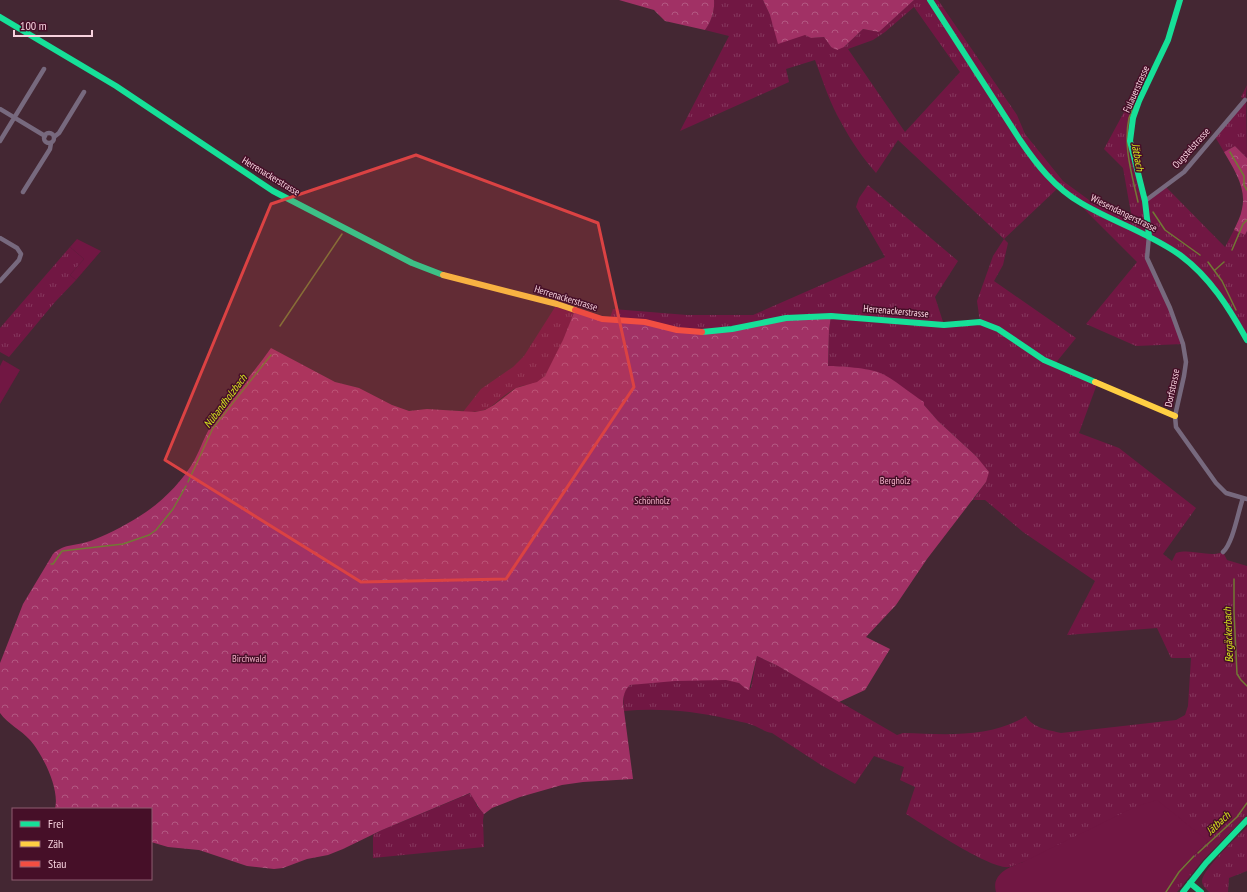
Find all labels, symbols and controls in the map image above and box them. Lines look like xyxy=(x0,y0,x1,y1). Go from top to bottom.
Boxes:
scale bar xyxy=(14,12,92,38)
text: 100 m xyxy=(20,18,47,33)
street label: Fulauerstrasse xyxy=(1120,64,1152,114)
street label: Ougstelstrasse xyxy=(1169,125,1213,171)
water label: Jätbach xyxy=(1129,141,1148,173)
street label: Herrenackerstrasse xyxy=(240,154,302,198)
street label: Wiesendangerstrasse xyxy=(1089,191,1159,235)
street label: Herrenackerstrasse xyxy=(533,282,599,314)
street label: Herrenackerstrasse xyxy=(863,302,929,320)
street label: Dorfstrasse xyxy=(1162,368,1182,408)
water label: Nübandholzbach xyxy=(200,371,250,431)
park label: Bergholz xyxy=(880,474,911,487)
park label: Schönholz xyxy=(634,494,670,507)
water label: Bergäckerbach xyxy=(1220,606,1236,663)
park label: Birchwald xyxy=(232,652,266,665)
legend xyxy=(12,808,152,880)
water label: Jätbach xyxy=(1202,808,1234,838)
text: Frei xyxy=(48,816,64,831)
text: Zäh xyxy=(48,836,63,851)
text: Stau xyxy=(48,856,66,871)

